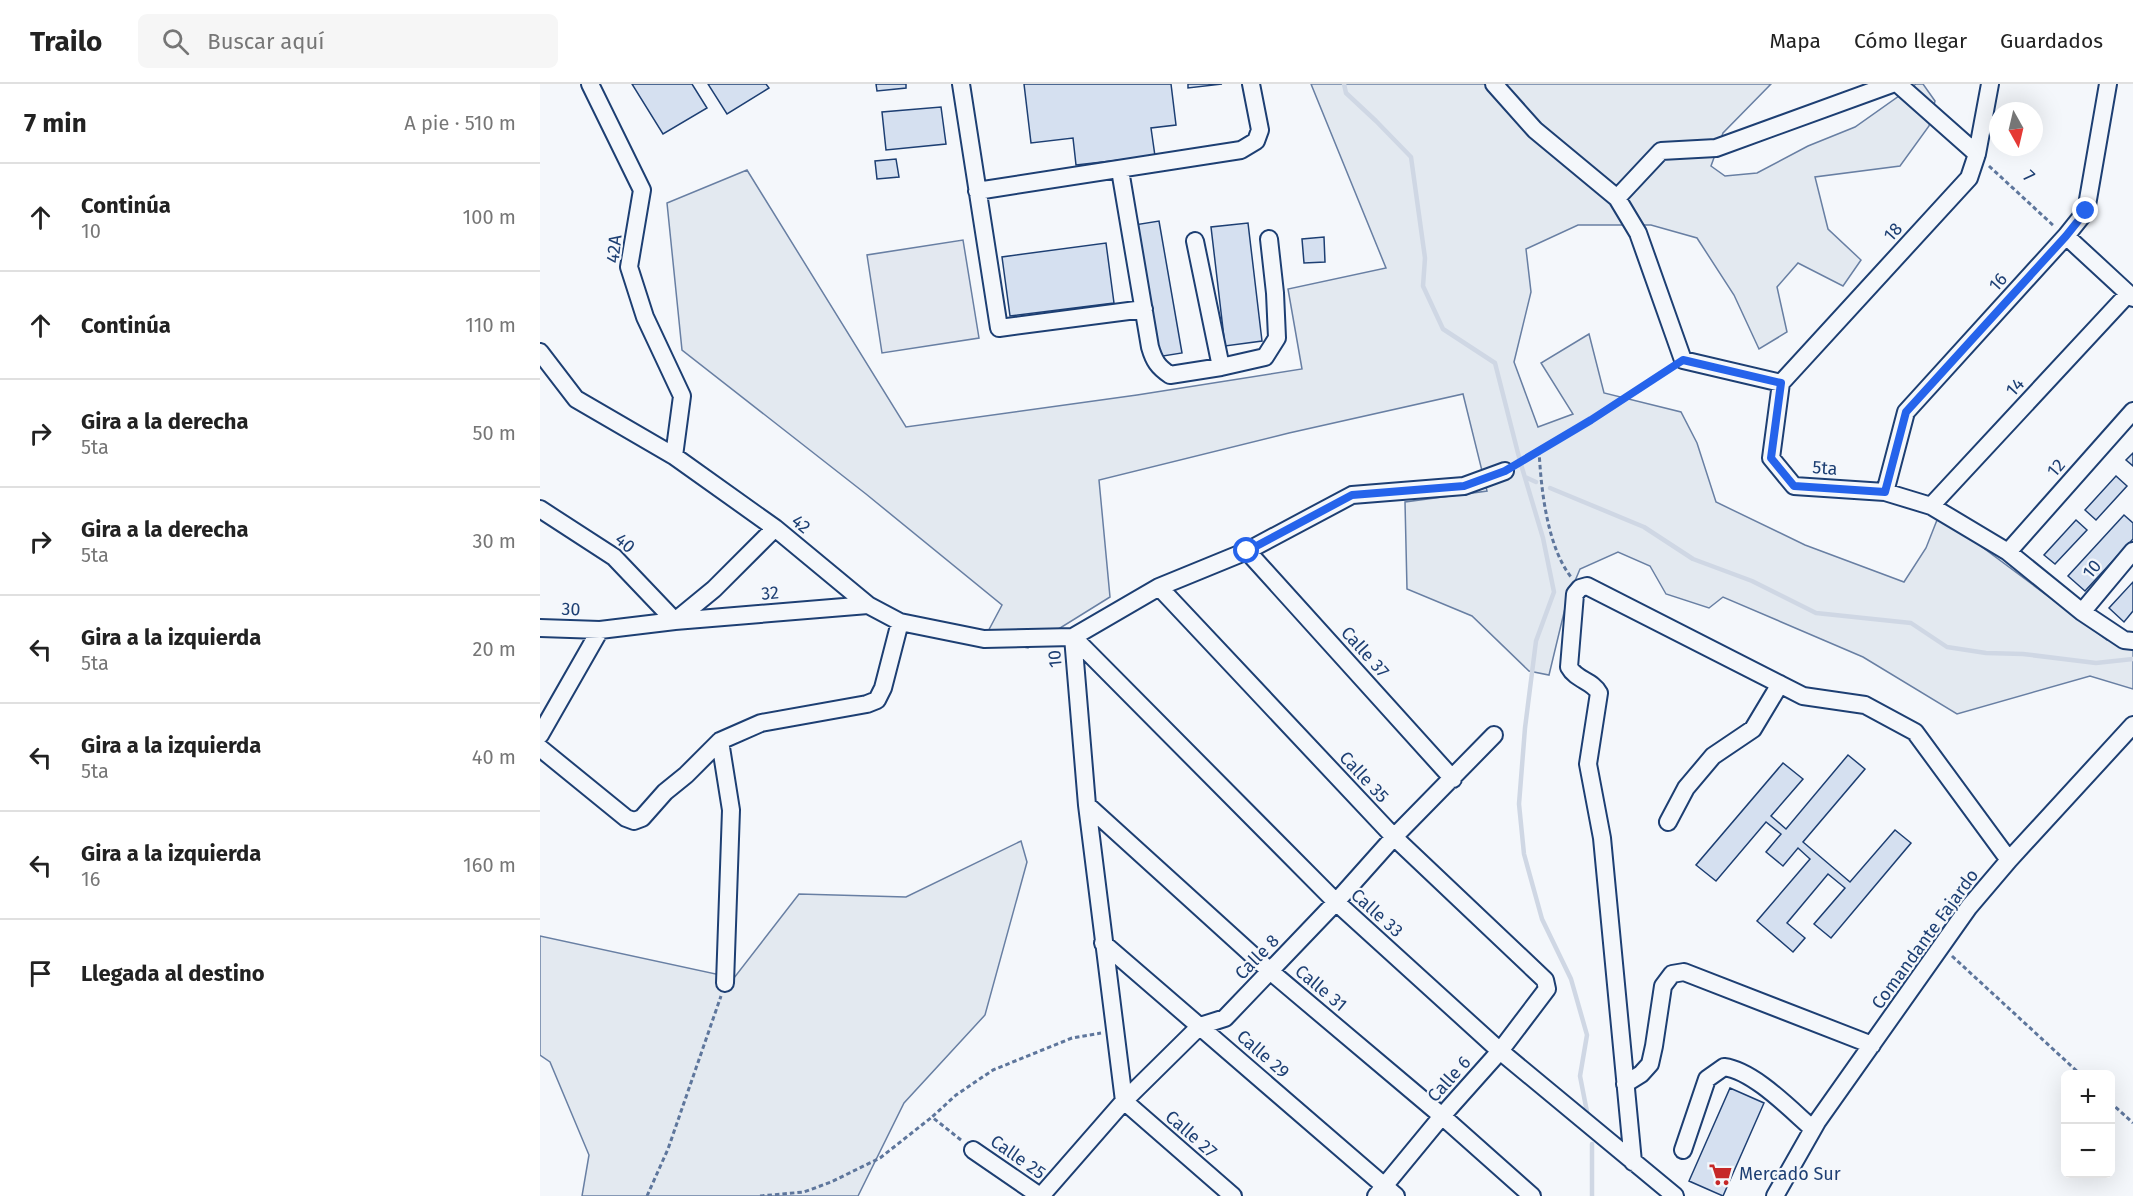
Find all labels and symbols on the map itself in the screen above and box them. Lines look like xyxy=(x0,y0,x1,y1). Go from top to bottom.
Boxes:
north arrow xyxy=(1989,102,2043,156)
street label: 7 xyxy=(2019,165,2039,187)
route end xyxy=(2072,197,2098,223)
street label: 18 xyxy=(1879,218,1907,246)
street label: 42A xyxy=(602,233,626,264)
street label: 16 xyxy=(1984,268,2012,296)
street label: 14 xyxy=(2001,373,2029,401)
street label: 12 xyxy=(2042,454,2070,482)
street label: 5ta xyxy=(1812,456,1838,480)
street label: 42 xyxy=(787,510,815,538)
street label: 40 xyxy=(610,528,640,558)
route start xyxy=(1233,537,1259,563)
street label: 10 xyxy=(2078,555,2106,583)
street label: 32 xyxy=(760,581,780,605)
street label: 30 xyxy=(561,598,581,620)
street label: Calle 37 xyxy=(1336,622,1394,682)
street label: 10 xyxy=(1043,649,1067,669)
street label: Calle 35 xyxy=(1335,747,1393,807)
street label: Comandante Fajardo xyxy=(1867,865,1983,1013)
street label: Calle 33 xyxy=(1346,884,1408,942)
street label: Calle 8 xyxy=(1230,930,1284,984)
street label: Calle 31 xyxy=(1291,960,1351,1016)
street label: Calle 29 xyxy=(1232,1025,1294,1083)
street label: Calle 6 xyxy=(1423,1052,1475,1106)
street label: Calle 27 xyxy=(1161,1106,1221,1162)
street label: Calle 25 xyxy=(986,1130,1050,1184)
supermarket icon: Mercado Sur xyxy=(1708,1161,1734,1187)
place label: Mercado Sur xyxy=(1739,1163,1841,1185)

